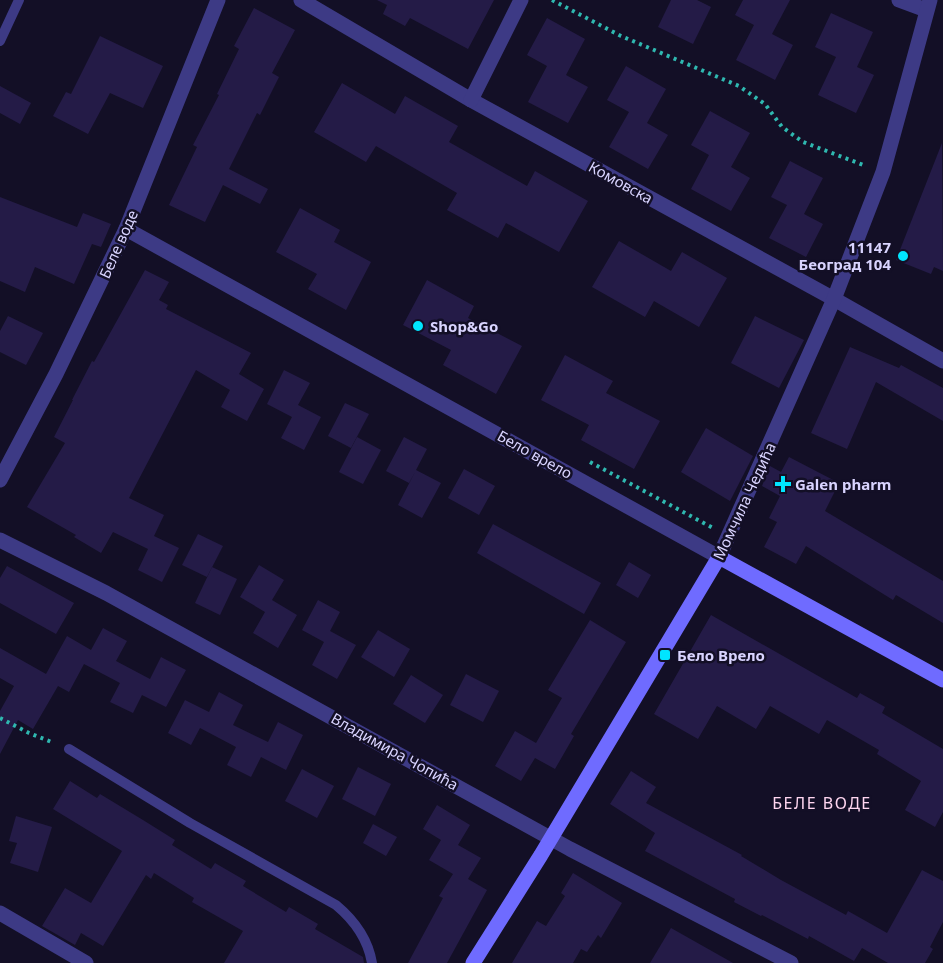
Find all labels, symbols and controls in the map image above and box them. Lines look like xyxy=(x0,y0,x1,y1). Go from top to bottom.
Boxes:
street label: Комовска xyxy=(585,156,657,208)
street label: Беле воде xyxy=(94,207,142,281)
place label: 11147 Београд 104 xyxy=(798,237,891,274)
marker: 11147 Београд 104 xyxy=(896,249,910,263)
place label: Shop&Go xyxy=(430,316,498,336)
marker: Shop&Go xyxy=(411,319,425,333)
street label: Бело врело xyxy=(494,425,576,483)
street label: Момчила Чедића xyxy=(708,439,780,563)
place label: Galen pharm xyxy=(795,474,891,494)
marker: Galen pharm xyxy=(776,477,790,491)
place label: Бело Врело xyxy=(677,645,765,665)
marker: Бело Врело xyxy=(658,648,672,662)
street label: Владимира Чопића xyxy=(328,708,462,794)
district label: БЕЛЕ ВОДЕ xyxy=(772,792,872,814)

